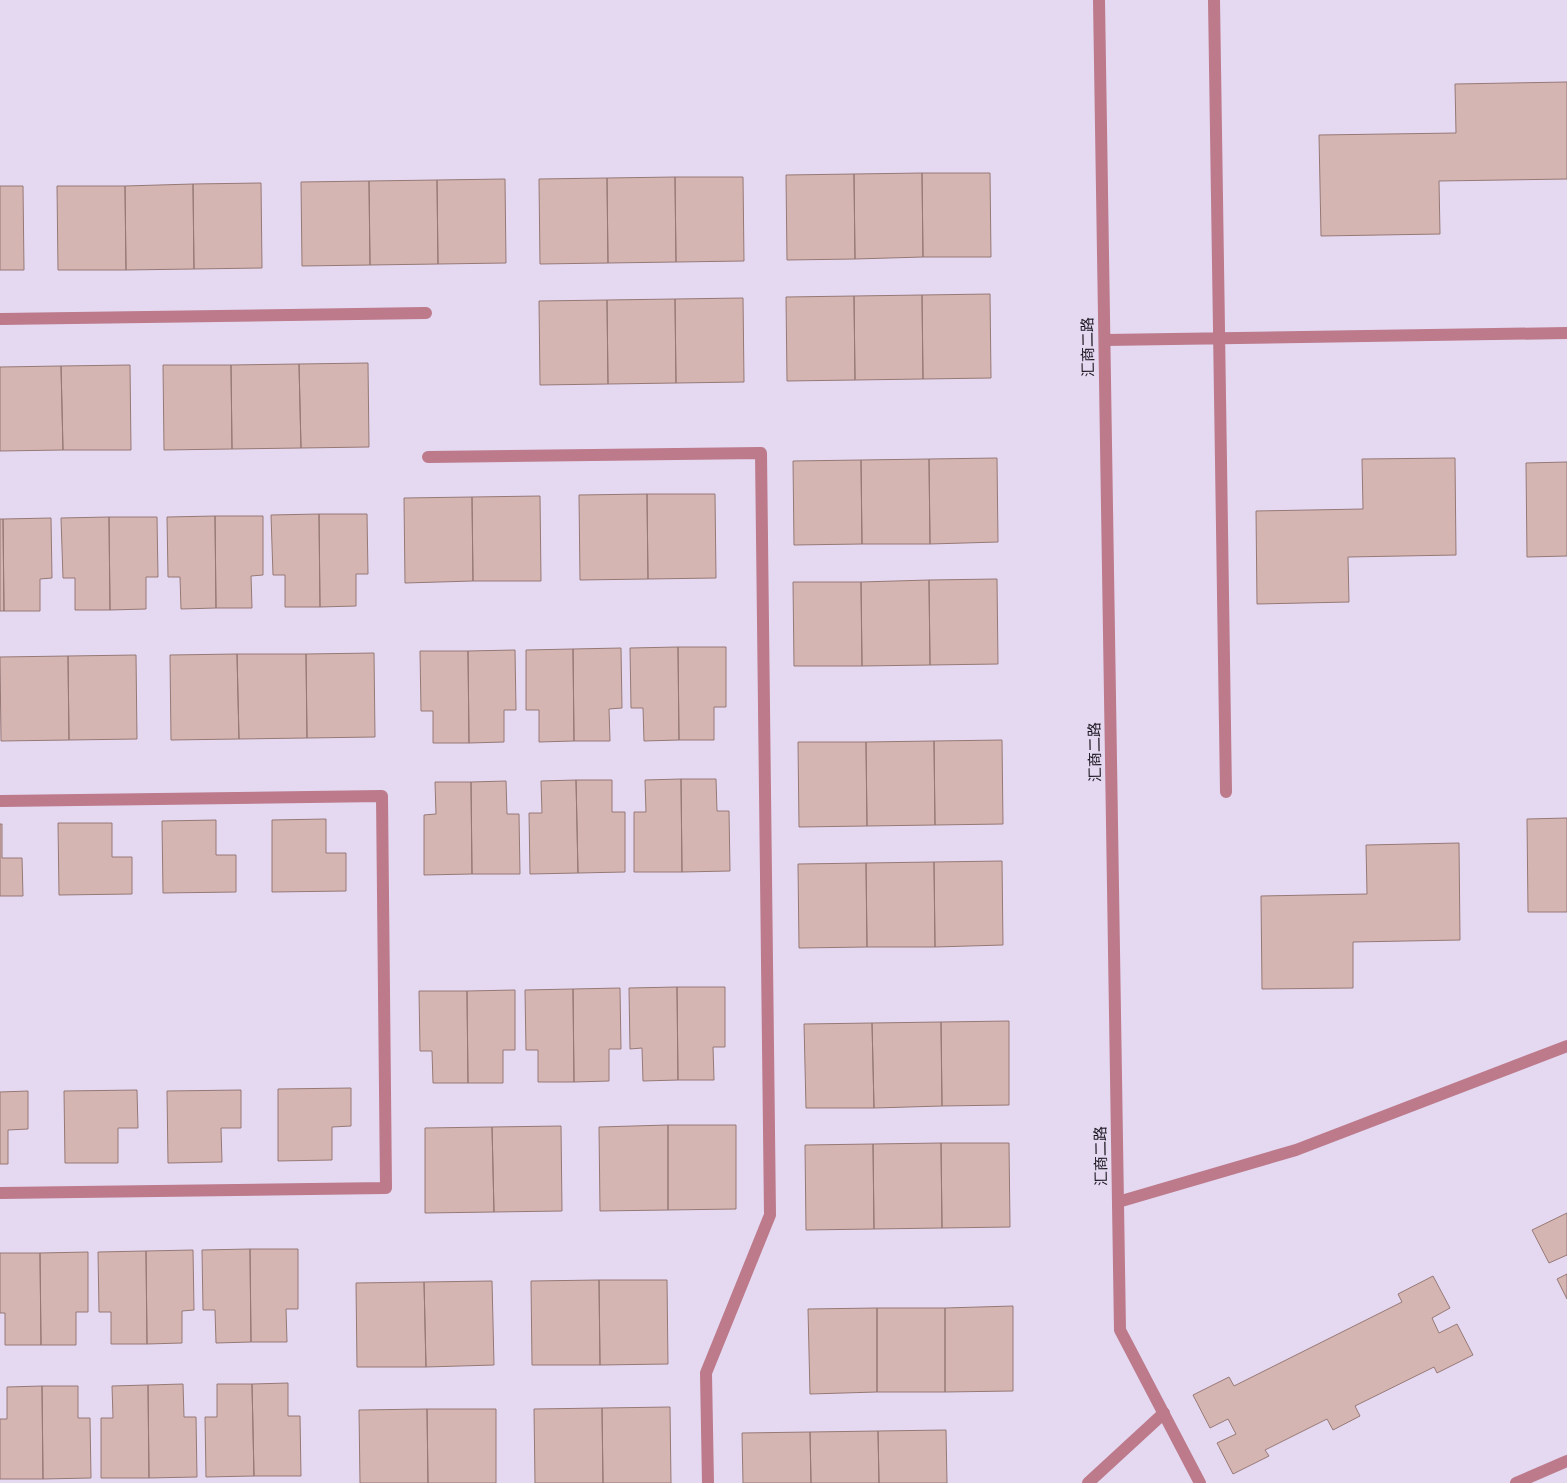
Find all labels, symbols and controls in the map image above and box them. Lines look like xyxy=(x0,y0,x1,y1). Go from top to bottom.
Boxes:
street label: 汇商二路 xyxy=(1078,317,1098,377)
street label: 汇商二路 xyxy=(1085,722,1105,782)
street label: 汇商二路 xyxy=(1091,1126,1111,1186)

